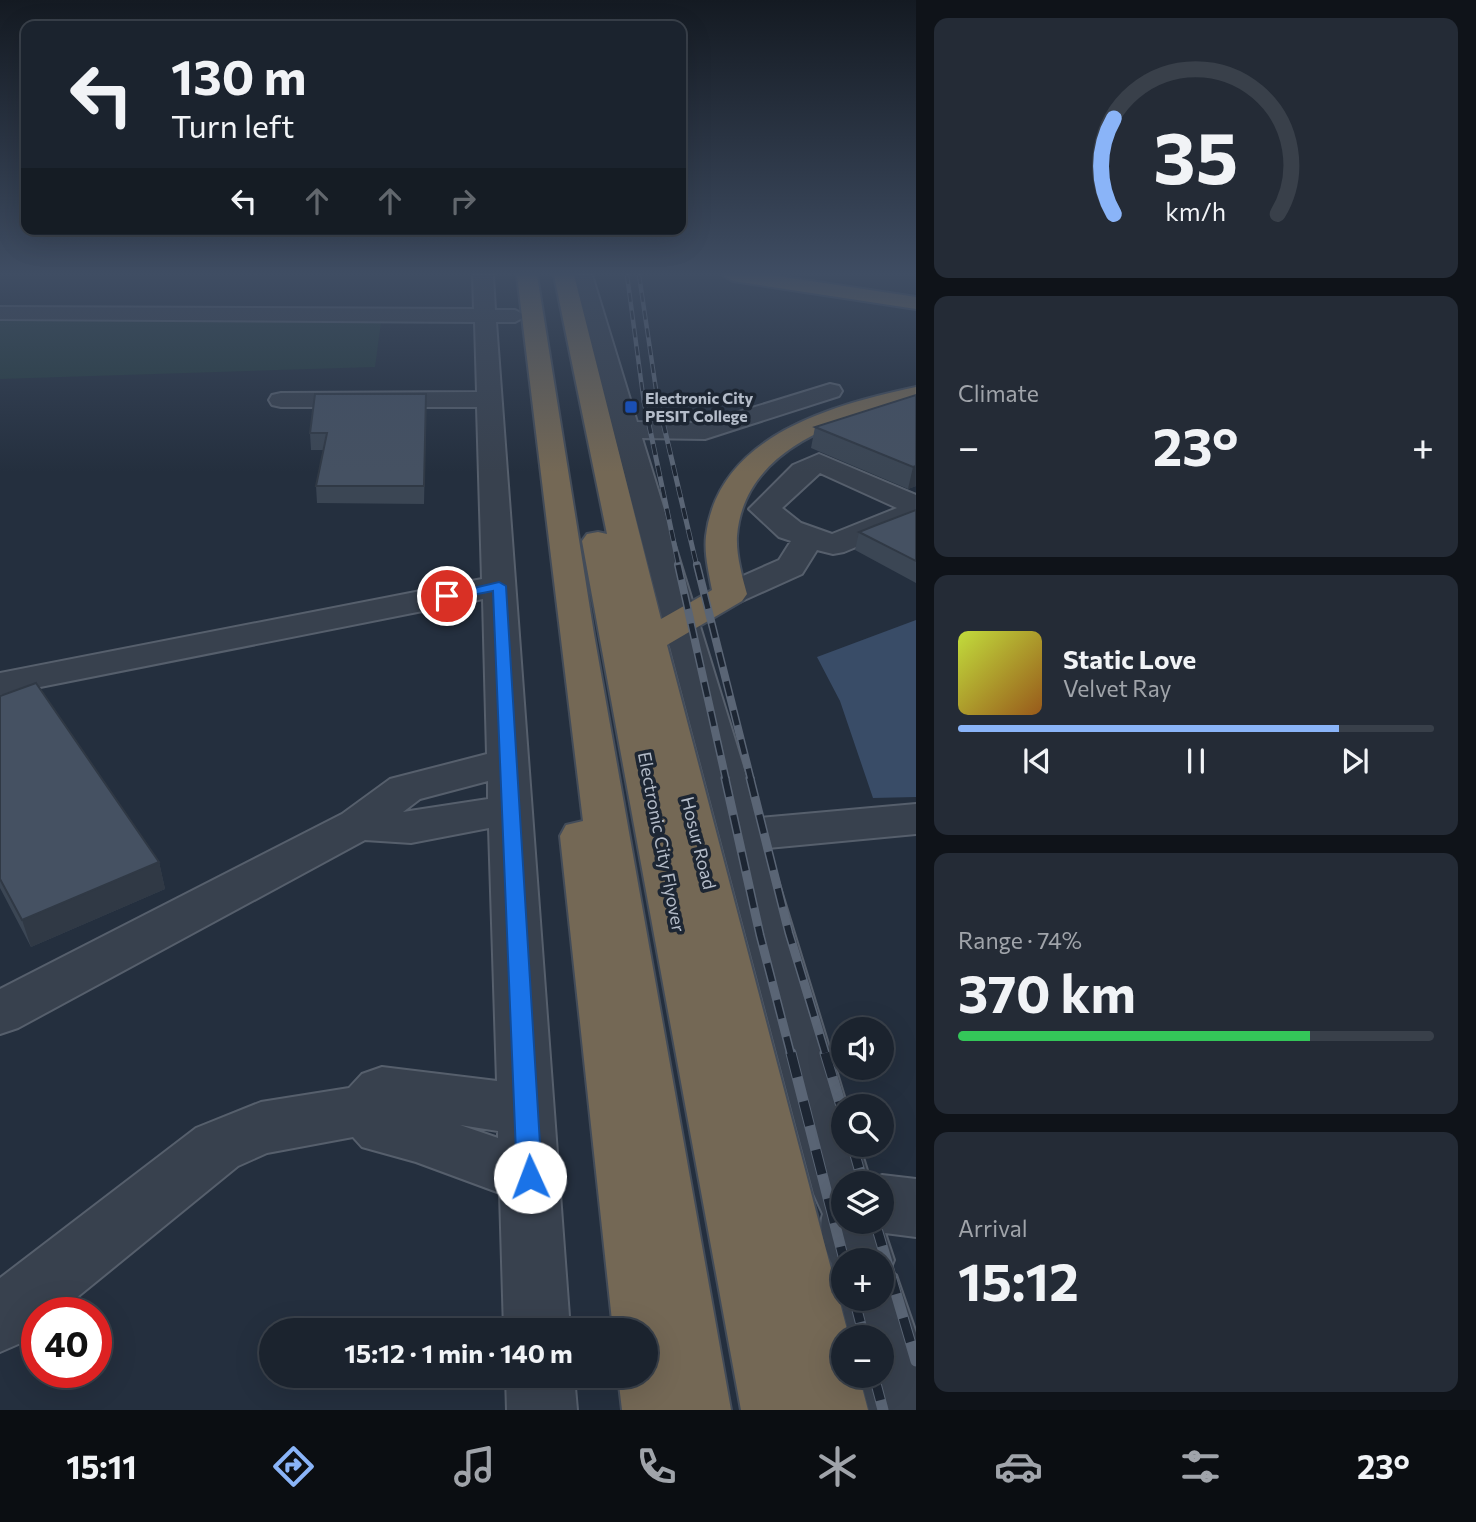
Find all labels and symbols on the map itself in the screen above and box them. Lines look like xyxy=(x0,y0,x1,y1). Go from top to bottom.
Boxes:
place label: Electronic City PESIT College xyxy=(645,388,753,425)
marker: Electronic City PESIT College xyxy=(623,399,639,415)
pin xyxy=(417,566,477,626)
street label: Electronic City Flyover xyxy=(634,750,690,934)
street label: Hosur Road xyxy=(677,794,721,892)
position arrow xyxy=(493,1140,567,1214)
speed limit sign: 40 xyxy=(21,1297,112,1388)

